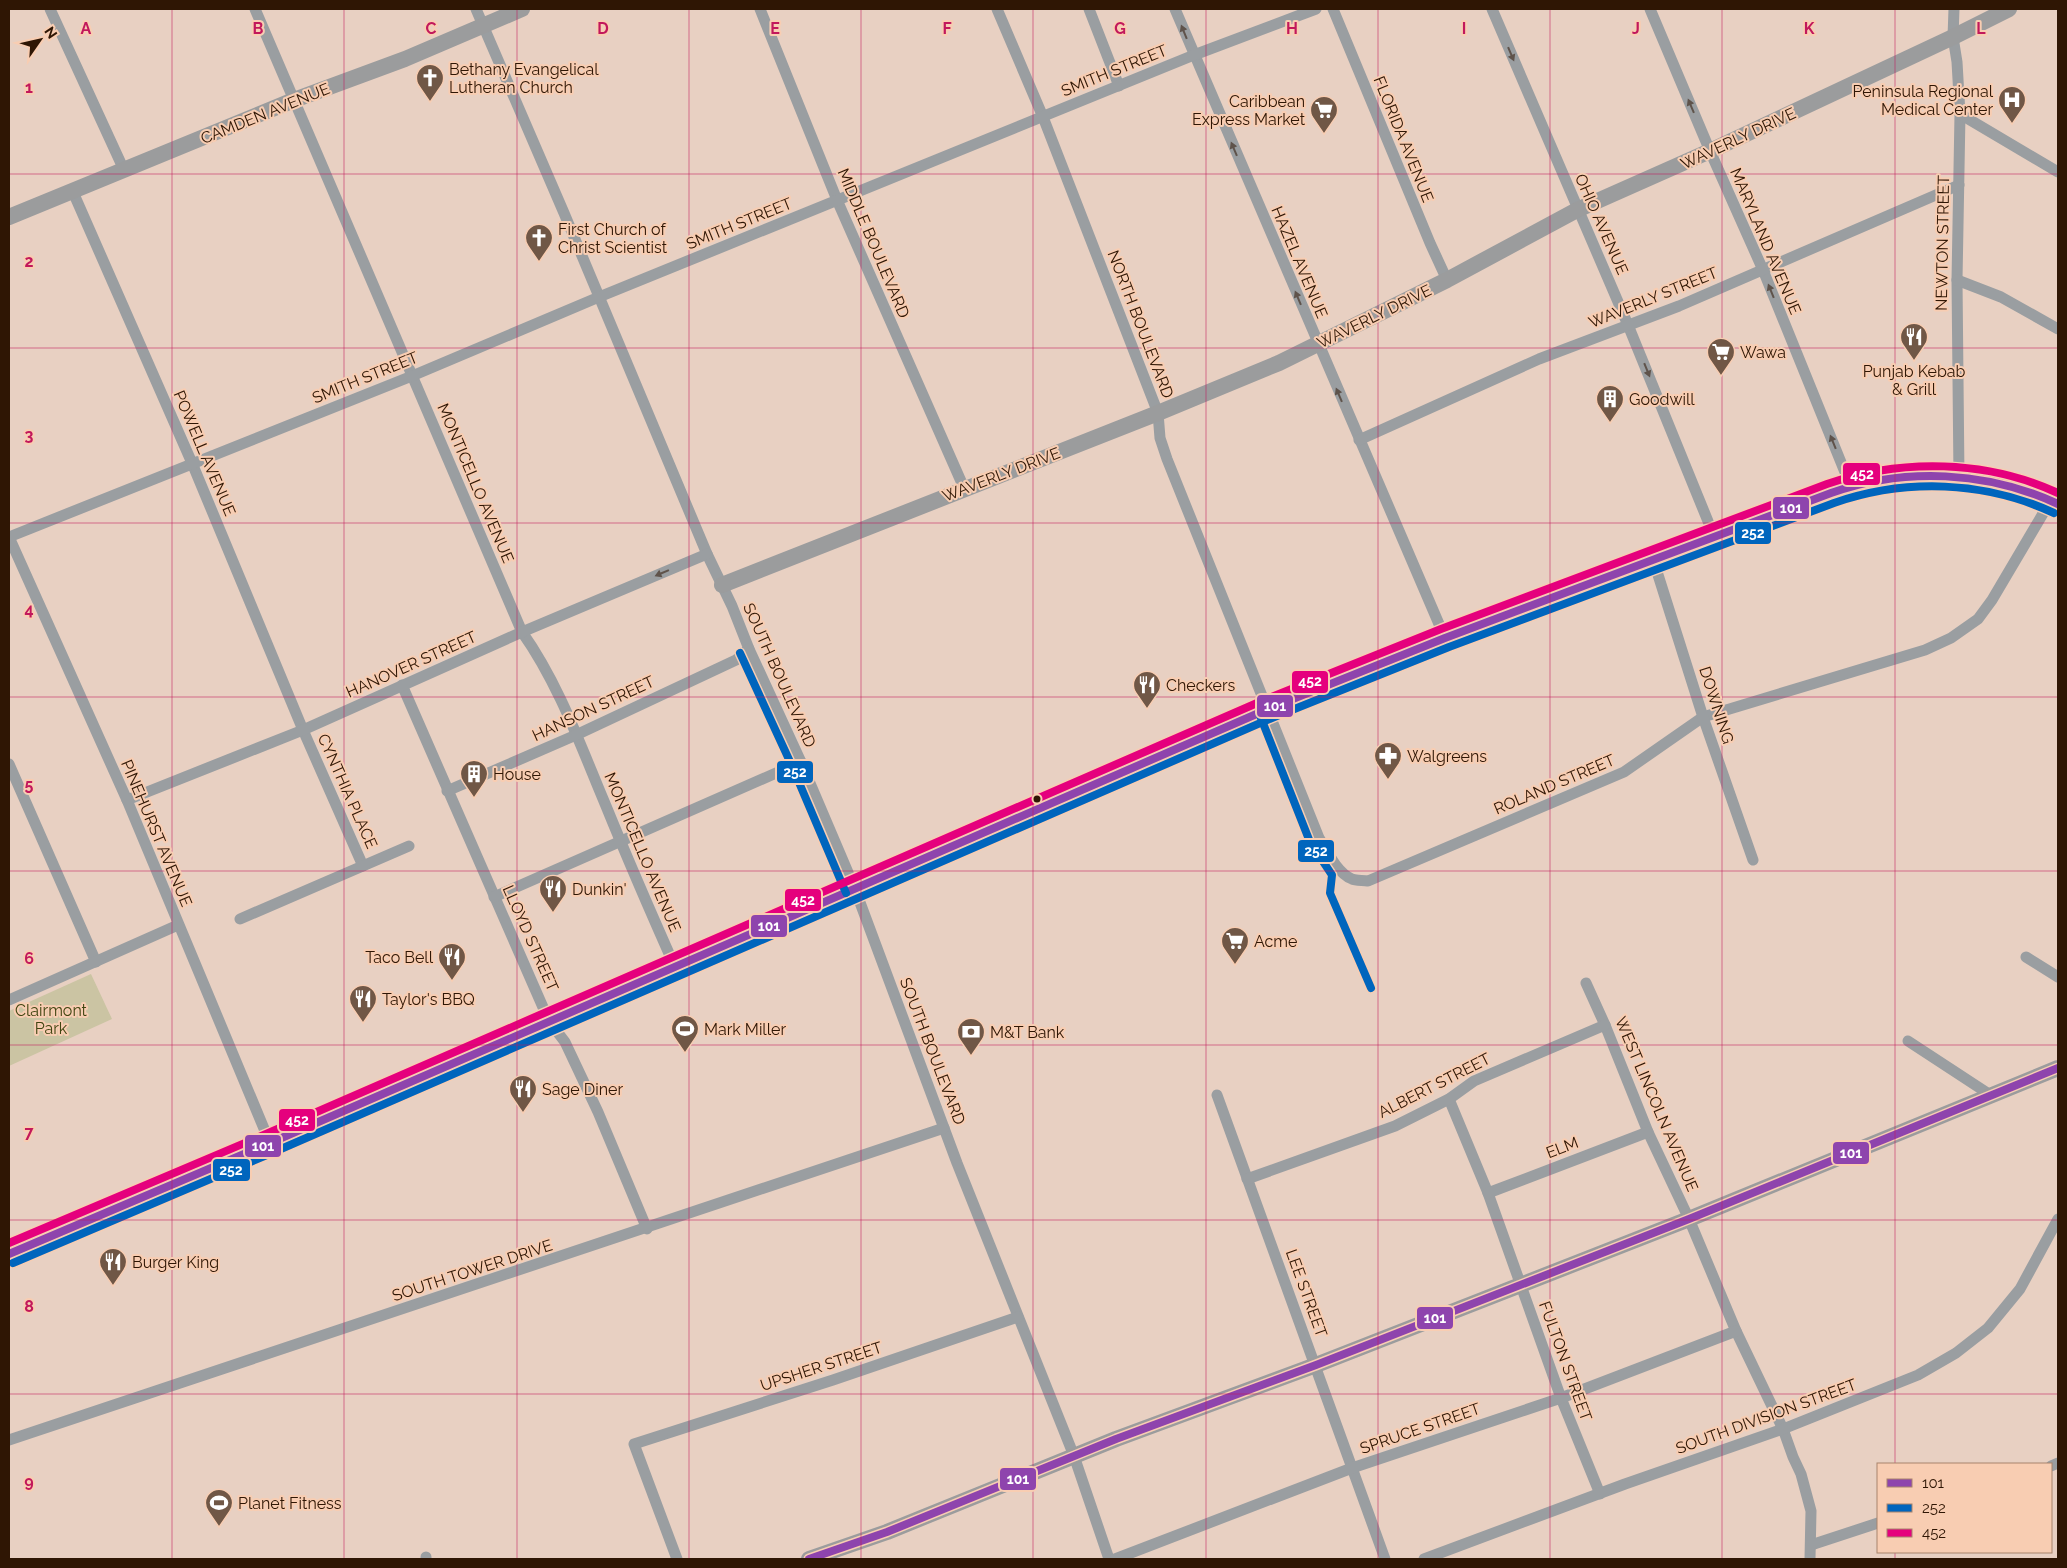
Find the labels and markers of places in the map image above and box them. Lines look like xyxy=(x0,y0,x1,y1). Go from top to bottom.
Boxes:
place label: Bethany Evangelical Lutheran Church xyxy=(449,60,599,97)
church icon: Bethany Evangelical Lutheran Church xyxy=(415,63,445,102)
place label: Peninsula Regional Medical Center xyxy=(1852,82,1994,119)
hospital icon: Peninsula Regional Medical Center xyxy=(1997,85,2027,124)
place label: Caribbean Express Market xyxy=(1192,92,1306,129)
supermarket icon: Caribbean Express Market xyxy=(1309,95,1339,134)
place label: First Church of Christ Scientist xyxy=(558,220,668,257)
church icon: First Church of Christ Scientist xyxy=(524,223,554,262)
restaurant icon: Punjab Kebab & Grill xyxy=(1899,322,1929,361)
supermarket icon: Wawa xyxy=(1706,337,1736,376)
place label: Wawa xyxy=(1740,343,1786,362)
place label: Punjab Kebab & Grill xyxy=(1863,362,1965,399)
building icon: Goodwill xyxy=(1595,384,1625,423)
place label: Goodwill xyxy=(1629,390,1695,409)
restaurant icon: Checkers xyxy=(1132,670,1162,709)
place label: Checkers xyxy=(1166,676,1236,695)
pharmacy icon: Walgreens xyxy=(1373,741,1403,780)
place label: Walgreens xyxy=(1407,747,1487,766)
building icon: House xyxy=(459,759,489,798)
place label: House xyxy=(493,765,541,784)
unlabelled marker xyxy=(1032,794,1042,804)
restaurant icon: Dunkin' xyxy=(538,874,568,913)
place label: Dunkin' xyxy=(572,880,627,899)
supermarket icon: Acme xyxy=(1220,926,1250,965)
place label: Acme xyxy=(1254,932,1297,951)
restaurant icon: Taco Bell xyxy=(437,942,467,981)
place label: Taco Bell xyxy=(365,948,434,967)
restaurant icon: Taylor's BBQ xyxy=(348,984,378,1023)
place label: Taylor's BBQ xyxy=(382,990,475,1009)
sports icon: Mark Miller xyxy=(670,1014,700,1053)
bank icon: M&T Bank xyxy=(956,1017,986,1056)
place label: Mark Miller xyxy=(704,1020,786,1039)
place label: M&T Bank xyxy=(990,1023,1065,1042)
restaurant icon: Sage Diner xyxy=(508,1074,538,1113)
place label: Sage Diner xyxy=(542,1080,623,1099)
restaurant icon: Burger King xyxy=(98,1247,128,1286)
place label: Burger King xyxy=(132,1253,219,1272)
sports icon: Planet Fitness xyxy=(204,1488,234,1527)
place label: Planet Fitness xyxy=(238,1494,342,1513)

